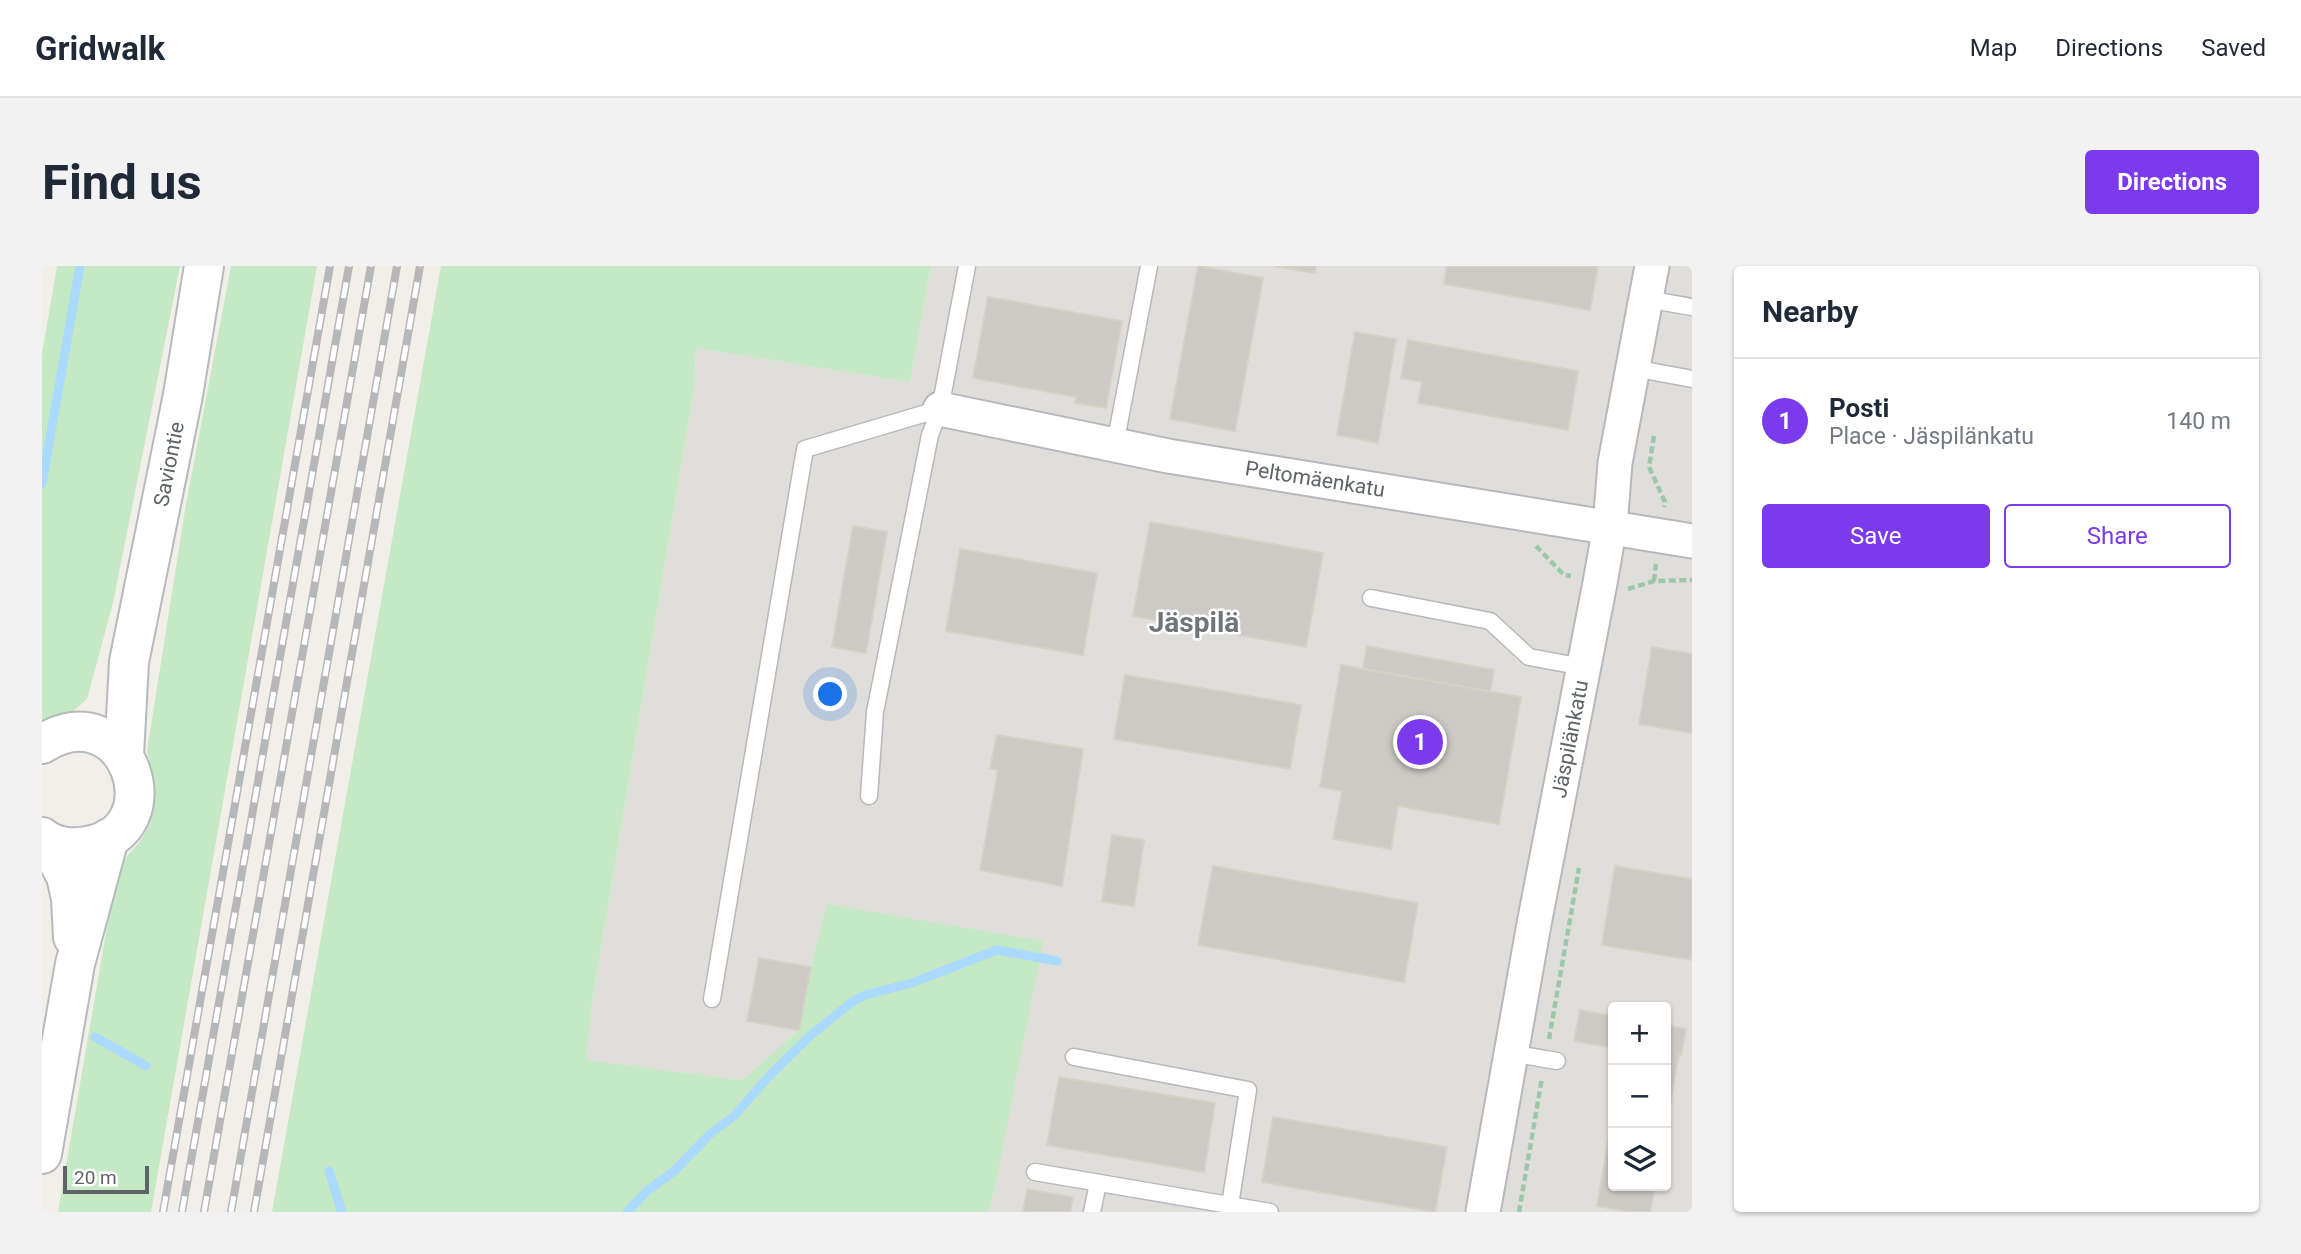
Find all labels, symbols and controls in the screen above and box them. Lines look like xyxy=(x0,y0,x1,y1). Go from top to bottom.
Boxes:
text: Gridwalk xyxy=(35,29,165,68)
text: Map xyxy=(1970,34,2017,62)
text: Directions xyxy=(2055,34,2163,62)
text: Saved xyxy=(2201,34,2266,62)
button: Directions xyxy=(2085,150,2259,214)
text: Find us xyxy=(42,154,202,211)
text: Nearby xyxy=(1762,294,1858,329)
text: Posti xyxy=(1829,393,1889,423)
text: 1 xyxy=(1778,408,1792,435)
text: 140 m xyxy=(2166,408,2231,435)
street label: Saviontie xyxy=(149,420,189,508)
text: Place · Jäspilänkatu xyxy=(1829,423,2034,450)
street label: Peltomäenkatu xyxy=(1243,456,1387,502)
button: Save xyxy=(1762,504,1990,568)
button: Share xyxy=(2004,504,2231,568)
district label: Jäspilä xyxy=(1149,606,1239,639)
your location xyxy=(813,677,847,711)
street label: Jäspilänkatu xyxy=(1547,678,1593,800)
pin: 1 xyxy=(1397,716,1443,768)
map controls xyxy=(1608,1002,1671,1191)
button: + xyxy=(1608,1002,1671,1065)
button: − xyxy=(1608,1065,1671,1128)
button: layers xyxy=(1608,1128,1671,1191)
scale bar xyxy=(63,1163,149,1195)
text: 20 m xyxy=(74,1166,117,1189)

